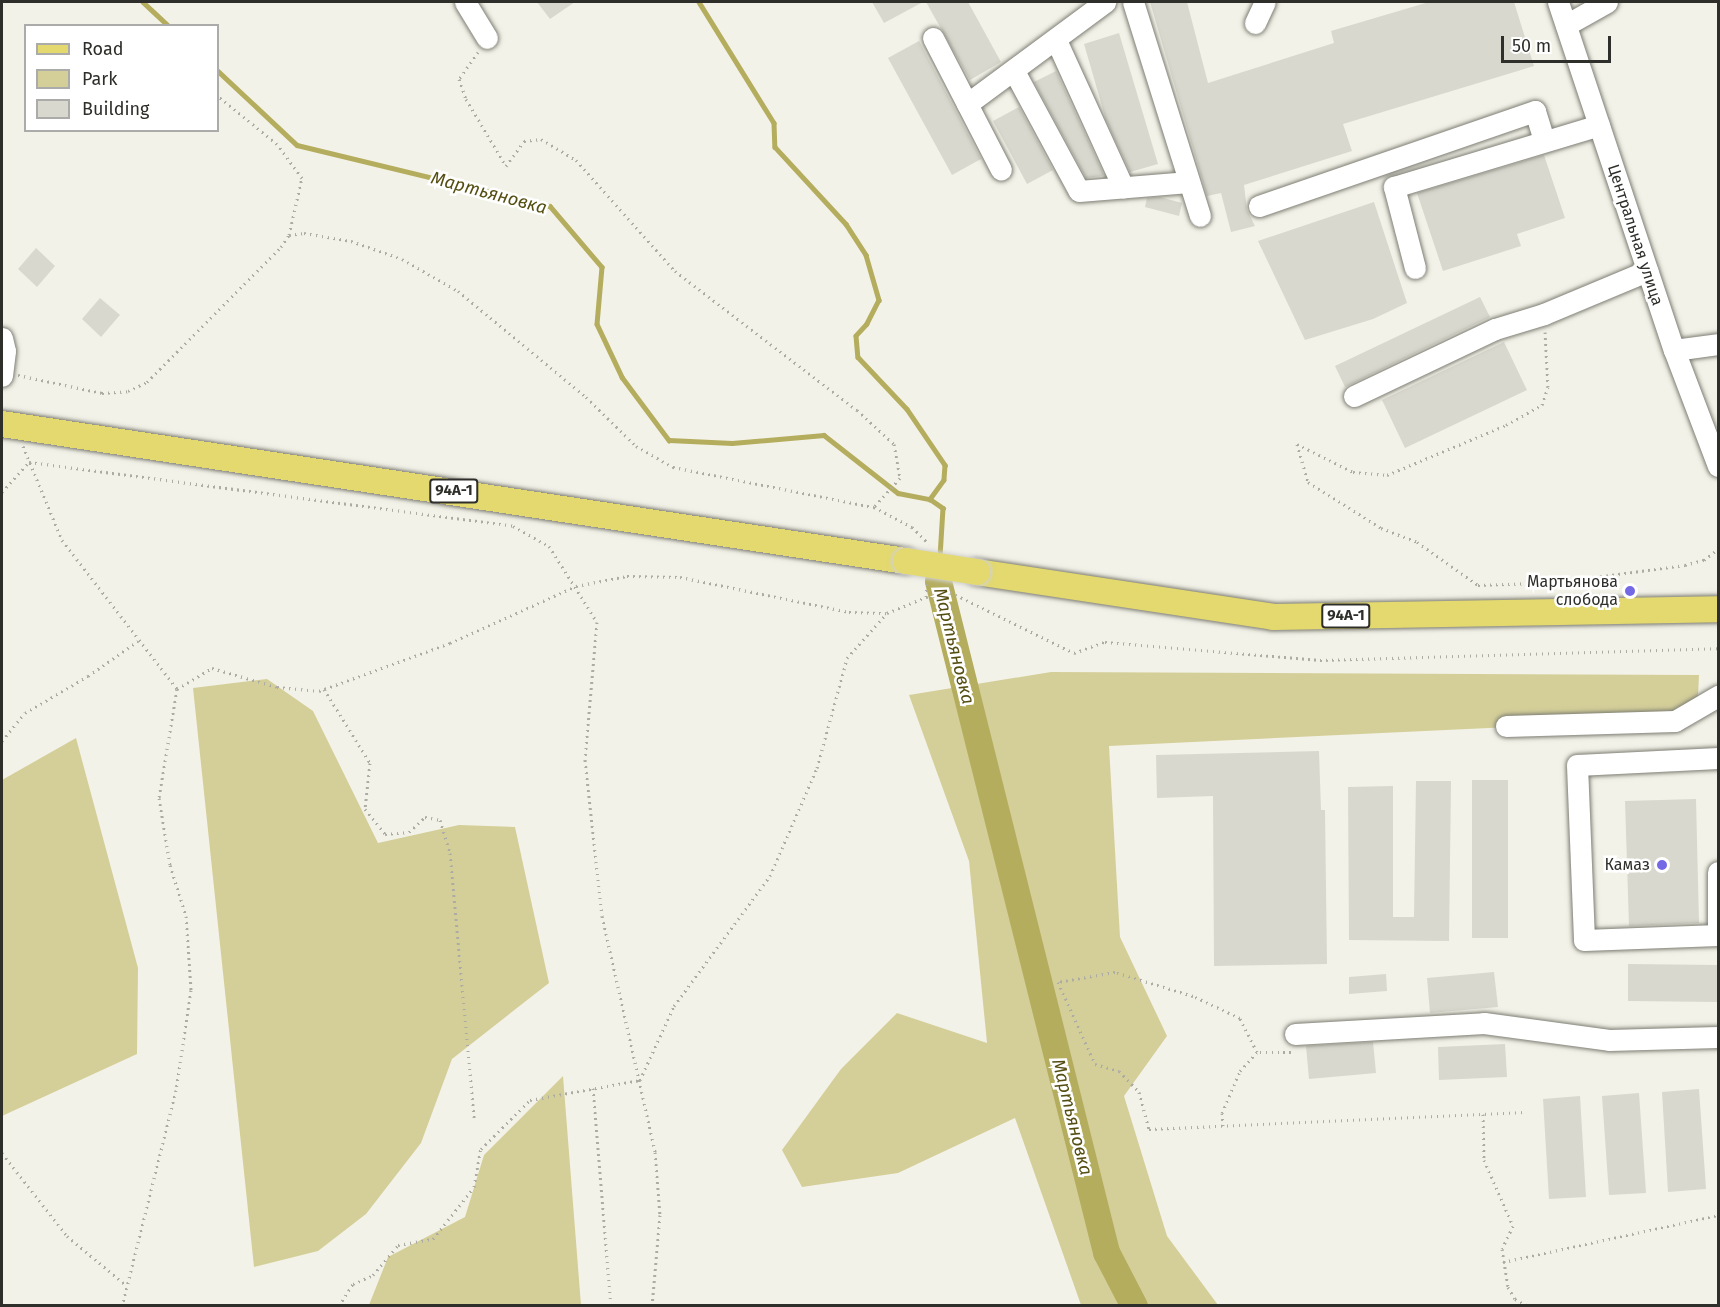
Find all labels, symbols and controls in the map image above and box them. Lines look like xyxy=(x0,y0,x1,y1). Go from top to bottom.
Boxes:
legend xyxy=(24,24,219,132)
scale bar xyxy=(1504,24,1614,62)
text: 50 m xyxy=(1512,35,1551,57)
text: Road xyxy=(82,38,124,60)
text: Park xyxy=(82,68,117,90)
text: Building xyxy=(82,98,149,120)
street label: Центральная улица xyxy=(1603,162,1667,308)
water label: Мартьяновка xyxy=(429,167,549,219)
road number: 94А-1 xyxy=(428,479,480,503)
place label: Мартьянова слобода xyxy=(1527,572,1618,610)
marker: Мартьянова слобода xyxy=(1623,584,1637,598)
water label: Мартьяновка xyxy=(929,586,979,706)
road number: 94А-1 xyxy=(1320,604,1372,628)
place label: Камаз xyxy=(1605,855,1650,875)
marker: Камаз xyxy=(1655,858,1669,872)
water label: Мартьяновка xyxy=(1047,1057,1097,1177)

